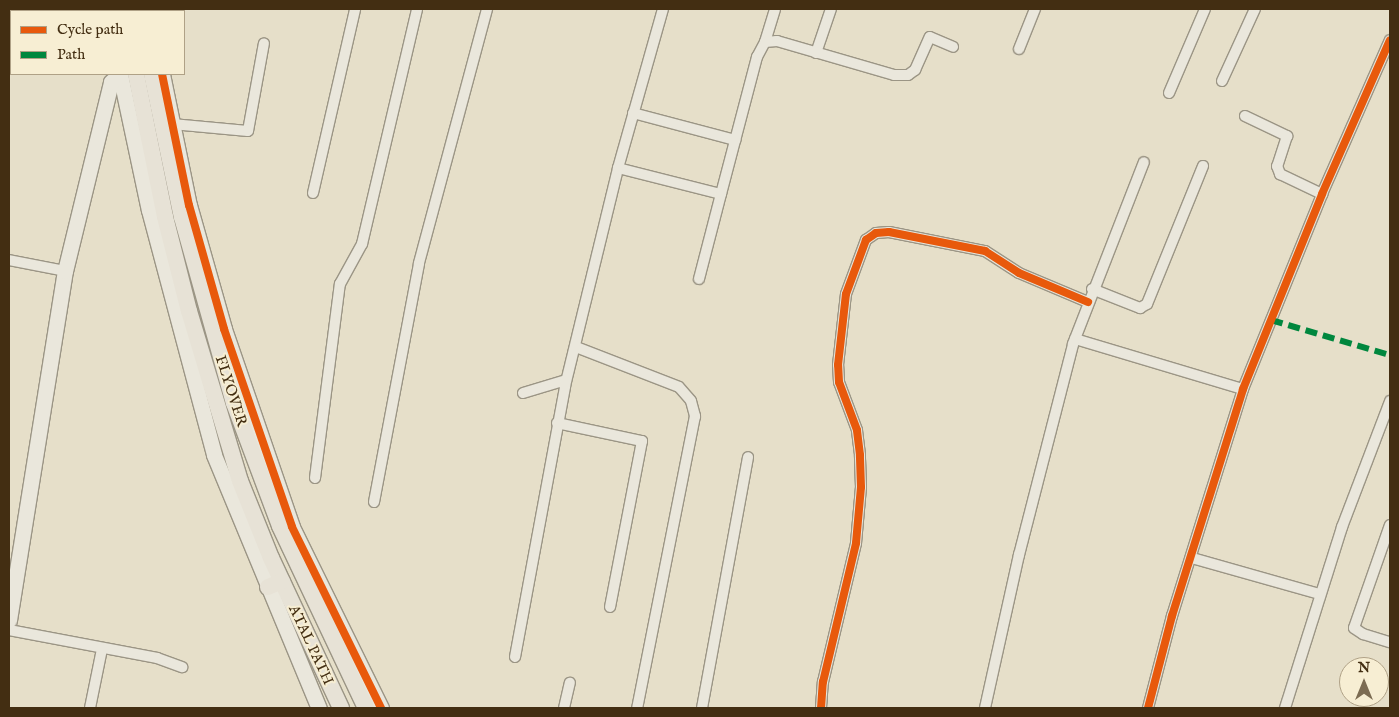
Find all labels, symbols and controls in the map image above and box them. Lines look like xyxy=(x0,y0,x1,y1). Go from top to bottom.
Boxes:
legend xyxy=(10,10,185,75)
text: Cycle path xyxy=(57,20,123,39)
text: Path xyxy=(57,45,85,64)
street label: FLYOVER xyxy=(211,353,251,429)
street label: ATAL PATH xyxy=(285,602,337,688)
north arrow xyxy=(1339,657,1389,707)
text: N xyxy=(1358,659,1370,677)

